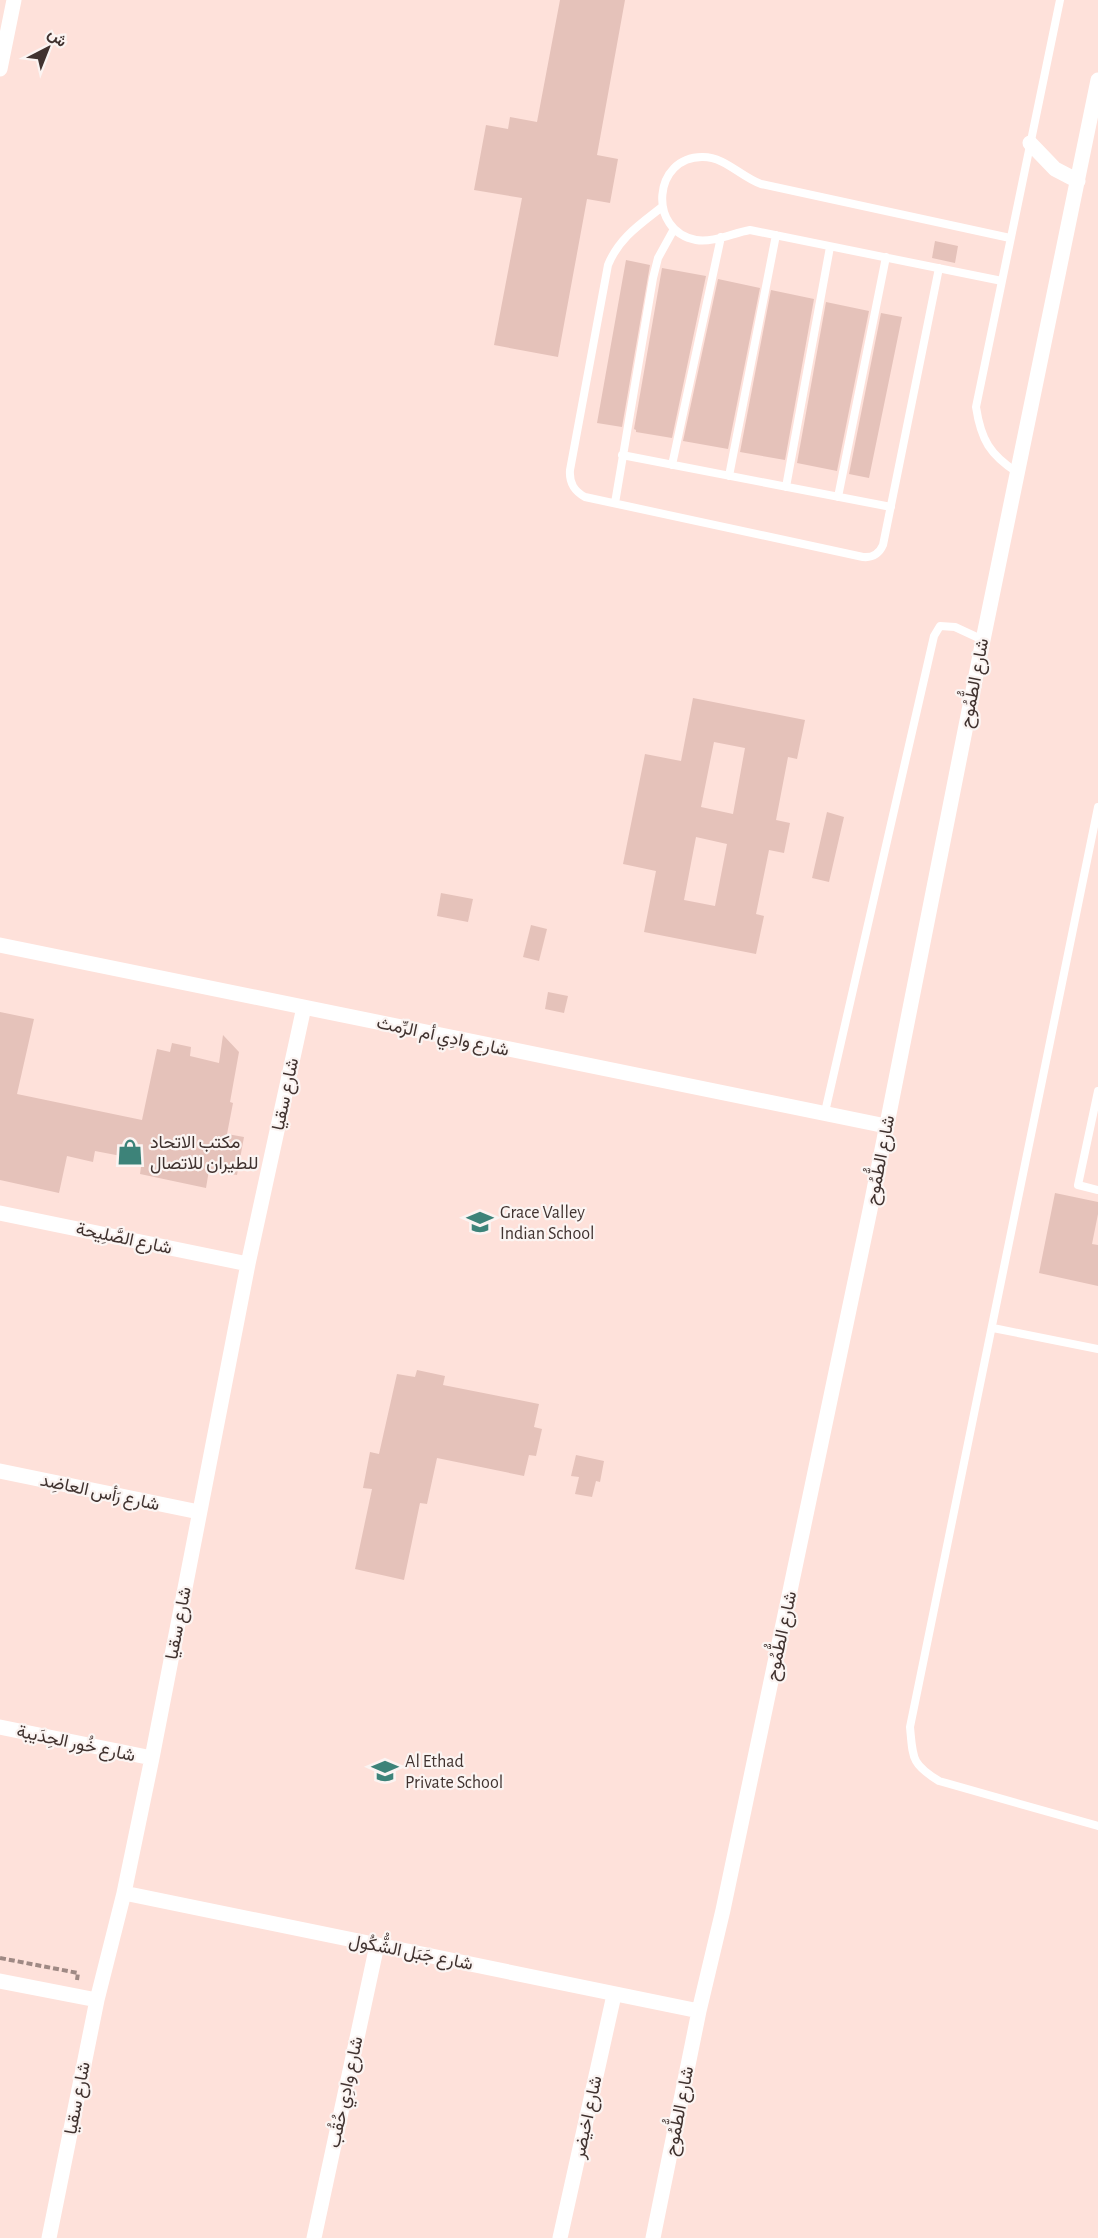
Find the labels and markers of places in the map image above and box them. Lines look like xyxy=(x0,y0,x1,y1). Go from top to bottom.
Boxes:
place label: مكتب الاتحاد للطيران للاتصال xyxy=(150,1134,259,1174)
shop icon: مكتب الاتحاد للطيران للاتصال xyxy=(115,1137,145,1167)
place label: Grace Valley Indian School xyxy=(500,1204,595,1243)
school or university icon: Grace Valley Indian School xyxy=(465,1207,495,1237)
place label: Al Ethad Private School xyxy=(405,1753,503,1792)
school or university icon: Al Ethad Private School xyxy=(370,1756,400,1786)

